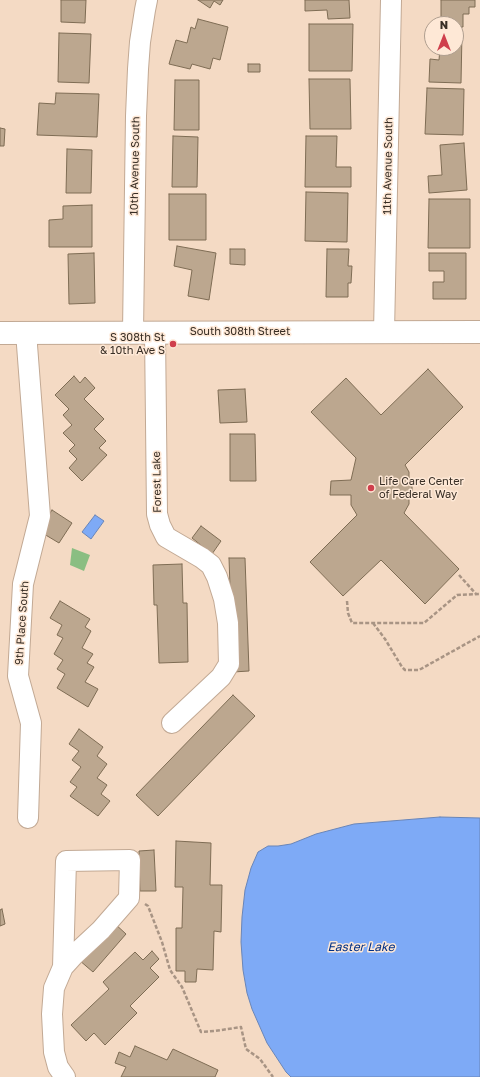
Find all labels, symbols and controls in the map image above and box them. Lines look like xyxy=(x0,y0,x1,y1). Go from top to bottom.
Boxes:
north arrow xyxy=(424,16,464,56)
text: N xyxy=(440,18,448,31)
street label: 10th Avenue South xyxy=(128,116,142,216)
street label: 11th Avenue South xyxy=(381,117,395,215)
street label: South 308th Street xyxy=(190,325,290,339)
place label: S 308th St & 10th Ave S xyxy=(100,331,165,357)
marker: S 308th St & 10th Ave S xyxy=(168,339,178,349)
street label: Forest Lake xyxy=(150,451,164,513)
place label: Life Care Center of Federal Way xyxy=(379,475,464,501)
marker: Life Care Center of Federal Way xyxy=(366,483,376,493)
street label: 9th Place South xyxy=(12,581,32,665)
water label: Easter Lake xyxy=(327,940,395,954)

